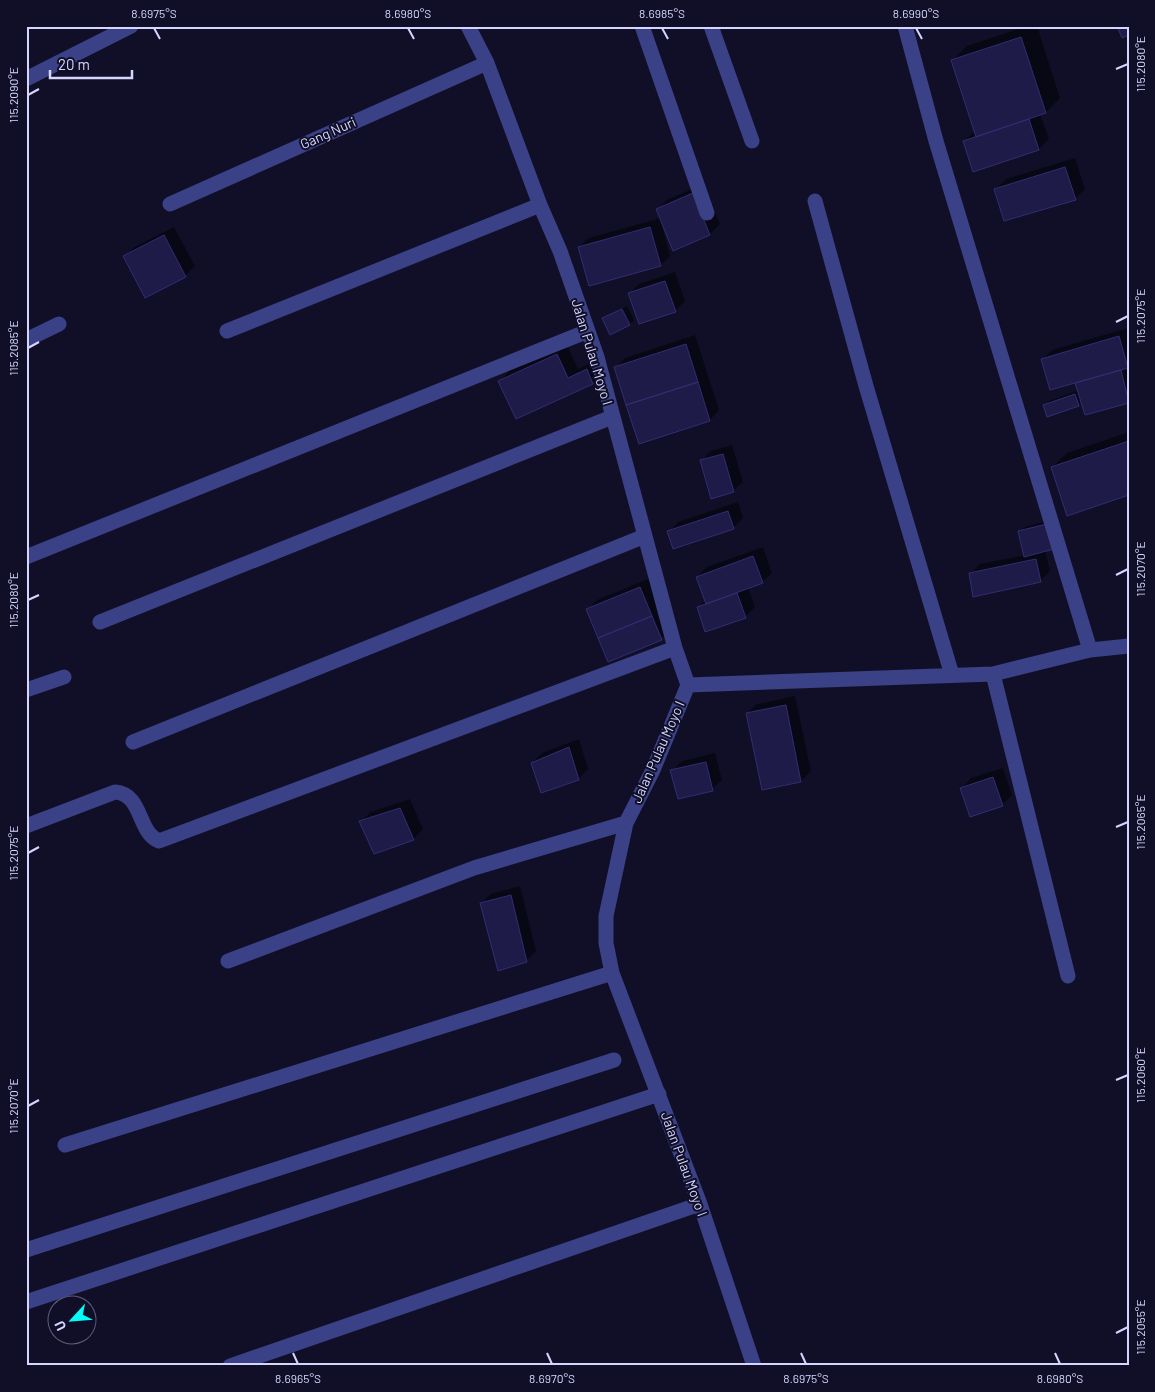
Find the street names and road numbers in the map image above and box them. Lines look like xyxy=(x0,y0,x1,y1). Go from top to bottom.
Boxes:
street label: Gang Nuri xyxy=(297,113,358,152)
street label: Jalan Pulau Moyo I xyxy=(568,297,617,407)
street label: Jalan Pulau Moyo I xyxy=(627,698,688,806)
street label: Jalan Pulau Moyo I xyxy=(658,1109,711,1218)

